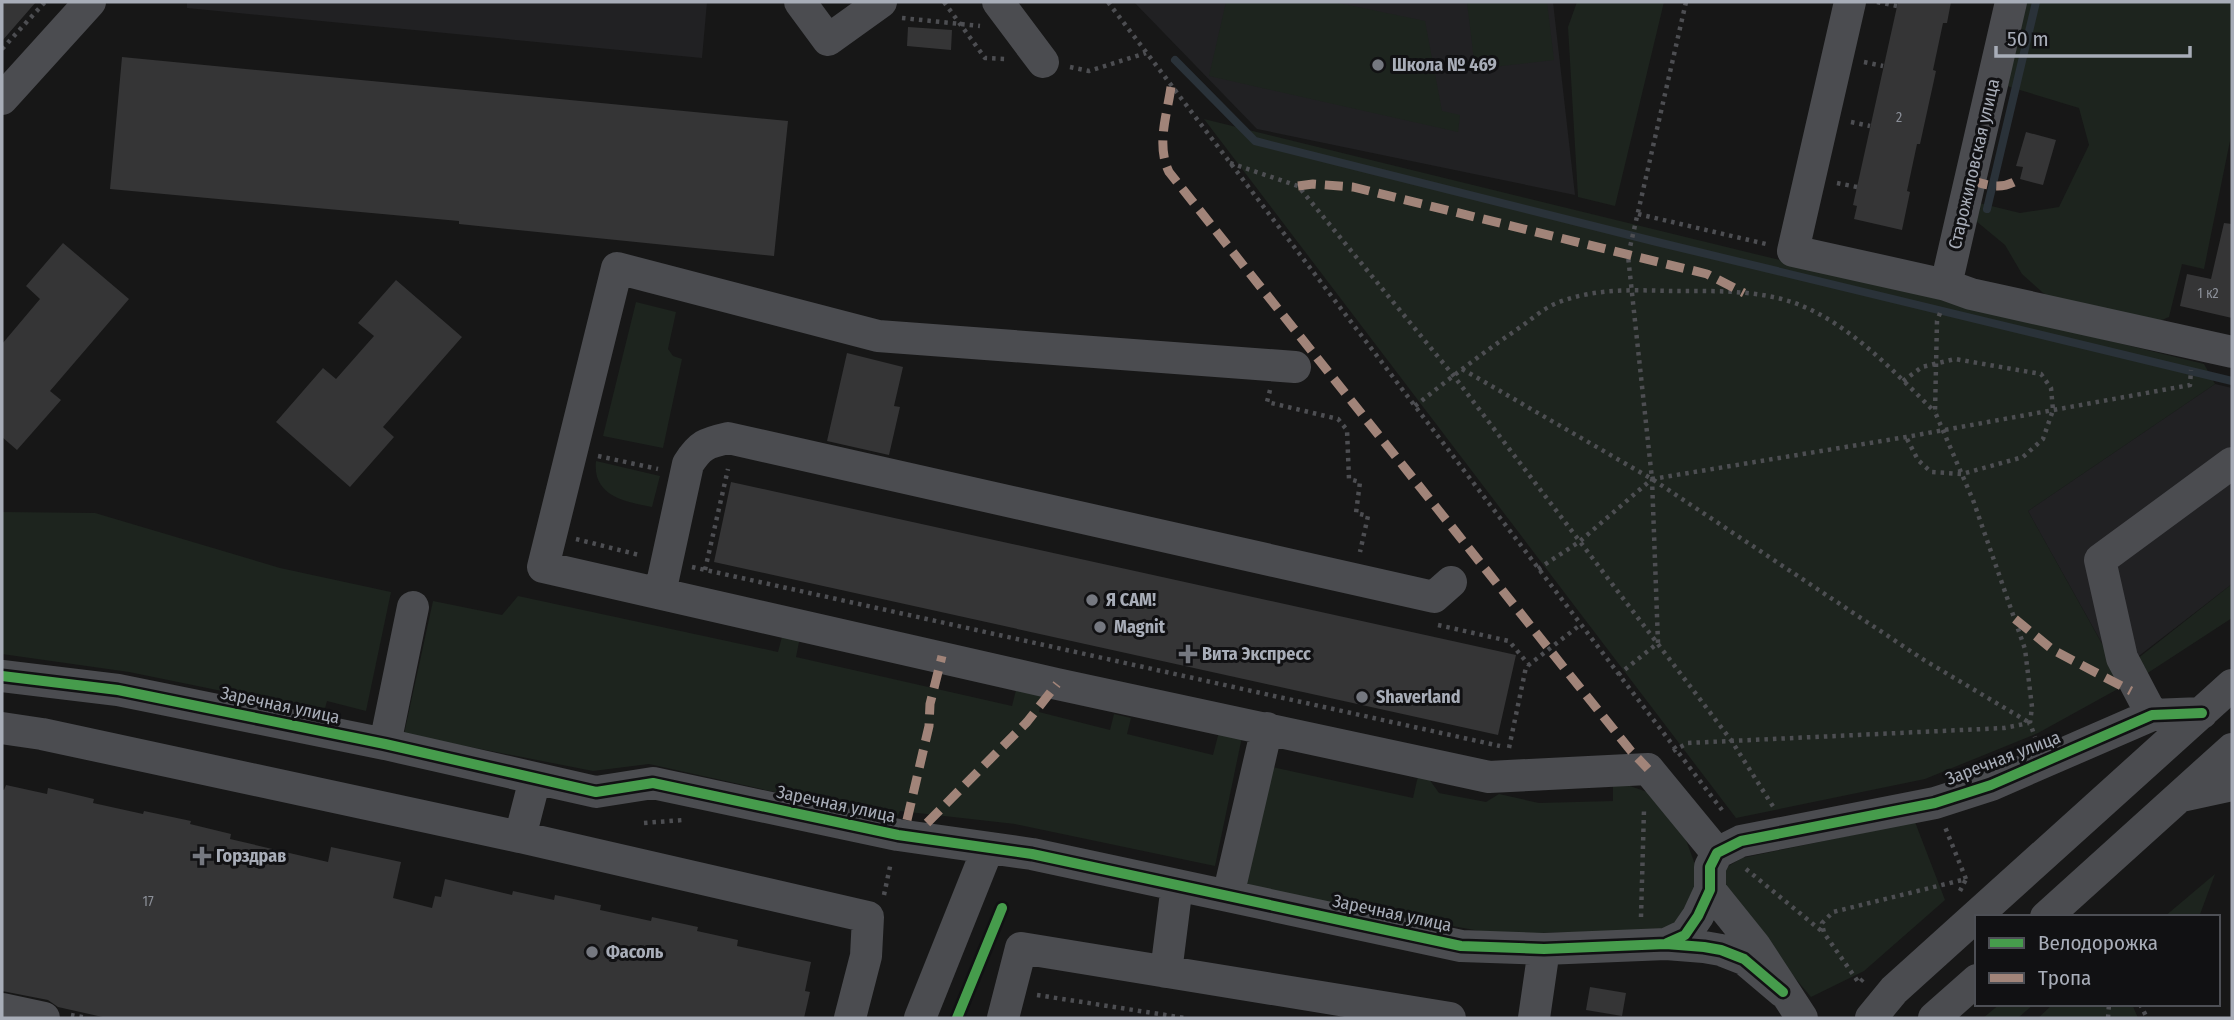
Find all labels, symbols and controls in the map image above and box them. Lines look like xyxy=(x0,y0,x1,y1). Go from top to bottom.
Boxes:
scale bar xyxy=(1996,14,2190,58)
text: 50 m xyxy=(2007,26,2049,52)
place label: Школа № 469 xyxy=(1392,54,1497,76)
marker: Школа № 469 xyxy=(1370,57,1386,73)
street label: Старожиловская улица xyxy=(1944,76,2004,251)
house number: 2 xyxy=(1896,109,1902,126)
house number: 1 к2 xyxy=(2197,285,2219,302)
place label: Я САМ! xyxy=(1106,589,1156,611)
marker: Я САМ! xyxy=(1084,592,1100,608)
place label: Magnit xyxy=(1114,616,1166,638)
marker: Magnit xyxy=(1092,619,1108,635)
place label: Вита Экспресс xyxy=(1202,643,1311,665)
marker: Вита Экспресс xyxy=(1180,646,1196,662)
street label: Заречная улица xyxy=(218,682,342,728)
place label: Shaverland xyxy=(1376,686,1461,708)
marker: Shaverland xyxy=(1354,689,1370,705)
street label: Заречная улица xyxy=(1942,726,2064,790)
street label: Заречная улица xyxy=(774,781,898,827)
place label: Горздрав xyxy=(216,845,286,867)
marker: Горздрав xyxy=(194,848,210,864)
street label: Заречная улица xyxy=(1330,890,1454,936)
house number: 17 xyxy=(142,893,154,910)
legend xyxy=(1975,915,2220,1006)
text: Велодорожка xyxy=(2038,930,2158,956)
place label: Фасоль xyxy=(606,941,664,963)
marker: Фасоль xyxy=(584,944,600,960)
text: Тропа xyxy=(2038,965,2091,991)

